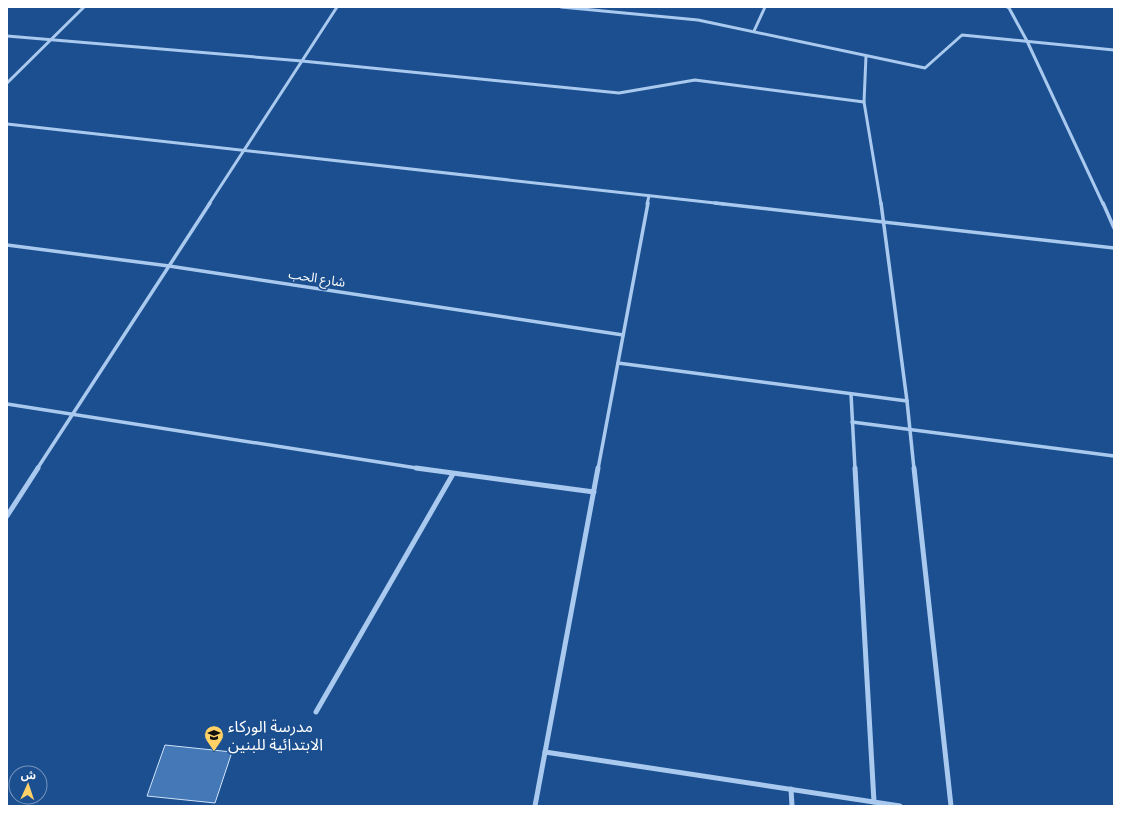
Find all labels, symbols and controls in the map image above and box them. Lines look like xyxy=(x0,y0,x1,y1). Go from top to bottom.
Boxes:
street label: شارع الحب xyxy=(287,266,346,293)
place label: مدرسة الوركاء الابتدائية للبنين xyxy=(228,717,323,754)
school or university icon: مدرسة الوركاء الابتدائية للبنين xyxy=(203,724,225,752)
north arrow xyxy=(8,765,48,805)
text: ش xyxy=(21,769,36,782)

